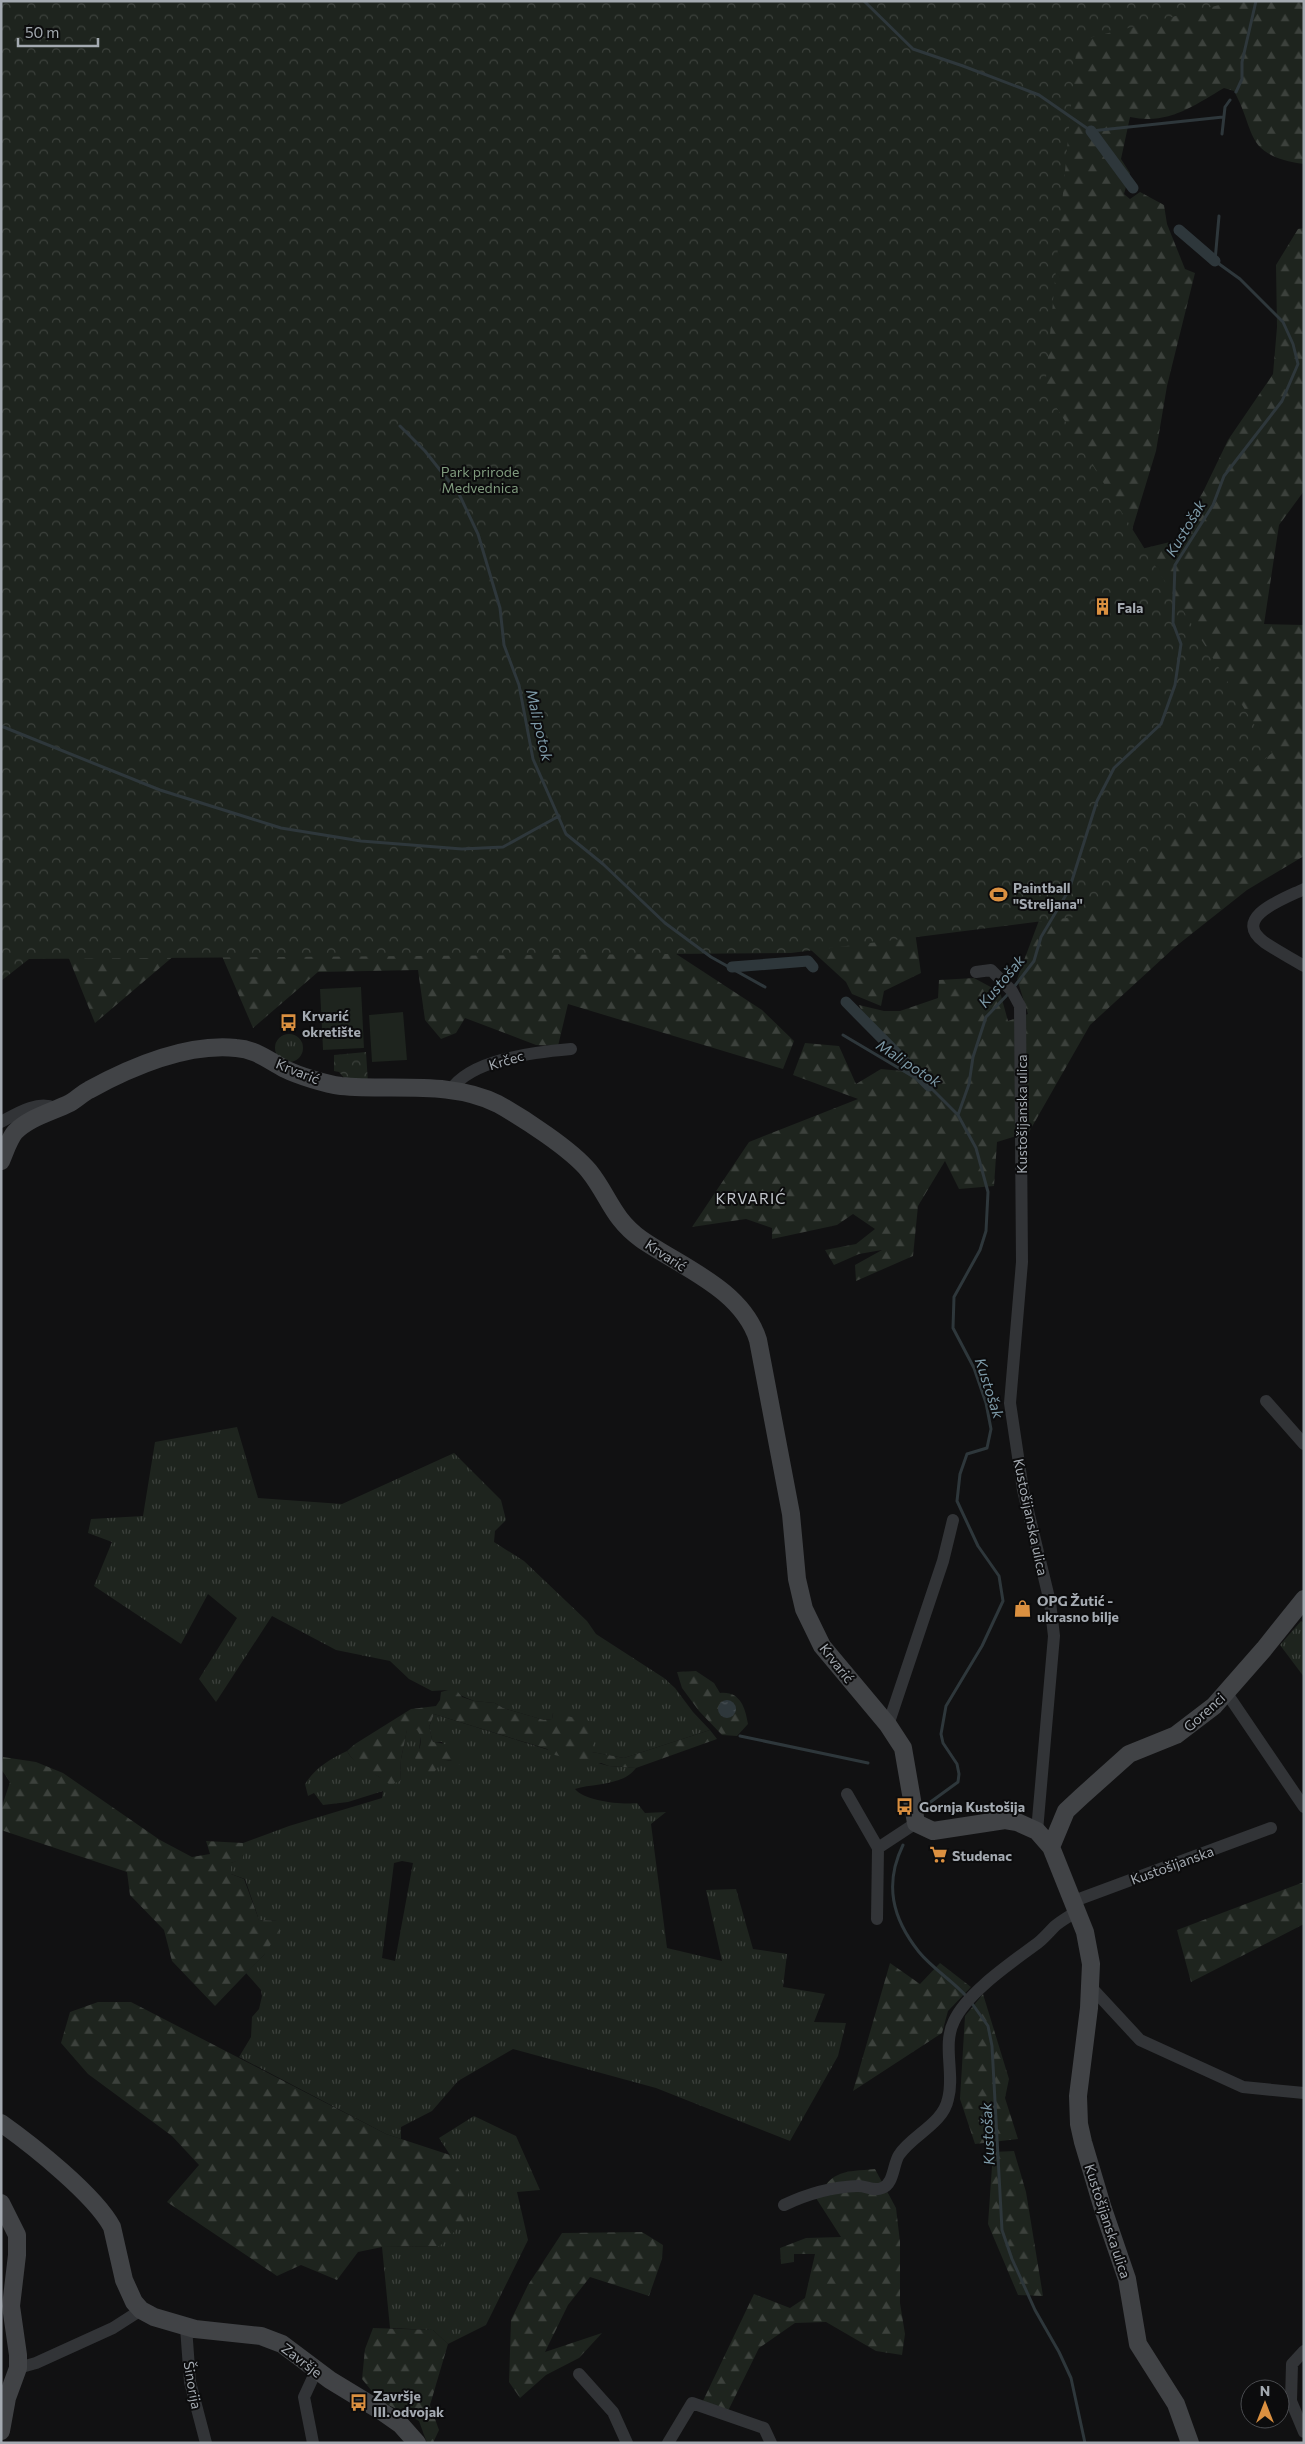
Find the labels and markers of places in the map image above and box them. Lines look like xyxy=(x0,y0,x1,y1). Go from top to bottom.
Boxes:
building icon: Fala xyxy=(1093,597,1113,617)
place label: Fala xyxy=(1117,599,1143,616)
place label: Paintball "Streljana" xyxy=(1013,879,1083,912)
sports icon: Paintball "Streljana" xyxy=(989,885,1009,905)
place label: Krvarić okretište xyxy=(302,1007,361,1040)
bus stop icon: Krvarić okretište xyxy=(278,1013,298,1033)
place label: OPG Žutić - ukrasno bilje xyxy=(1037,1592,1119,1625)
shop icon: OPG Žutić - ukrasno bilje xyxy=(1013,1598,1033,1618)
bus stop icon: Gornja Kustošija xyxy=(895,1796,915,1816)
place label: Gornja Kustošija xyxy=(919,1798,1025,1815)
supermarket icon: Studenac xyxy=(928,1845,948,1865)
place label: Studenac xyxy=(952,1847,1012,1864)
place label: Završje III. odvojak xyxy=(373,2387,444,2420)
bus stop icon: Završje III. odvojak xyxy=(349,2393,369,2413)

